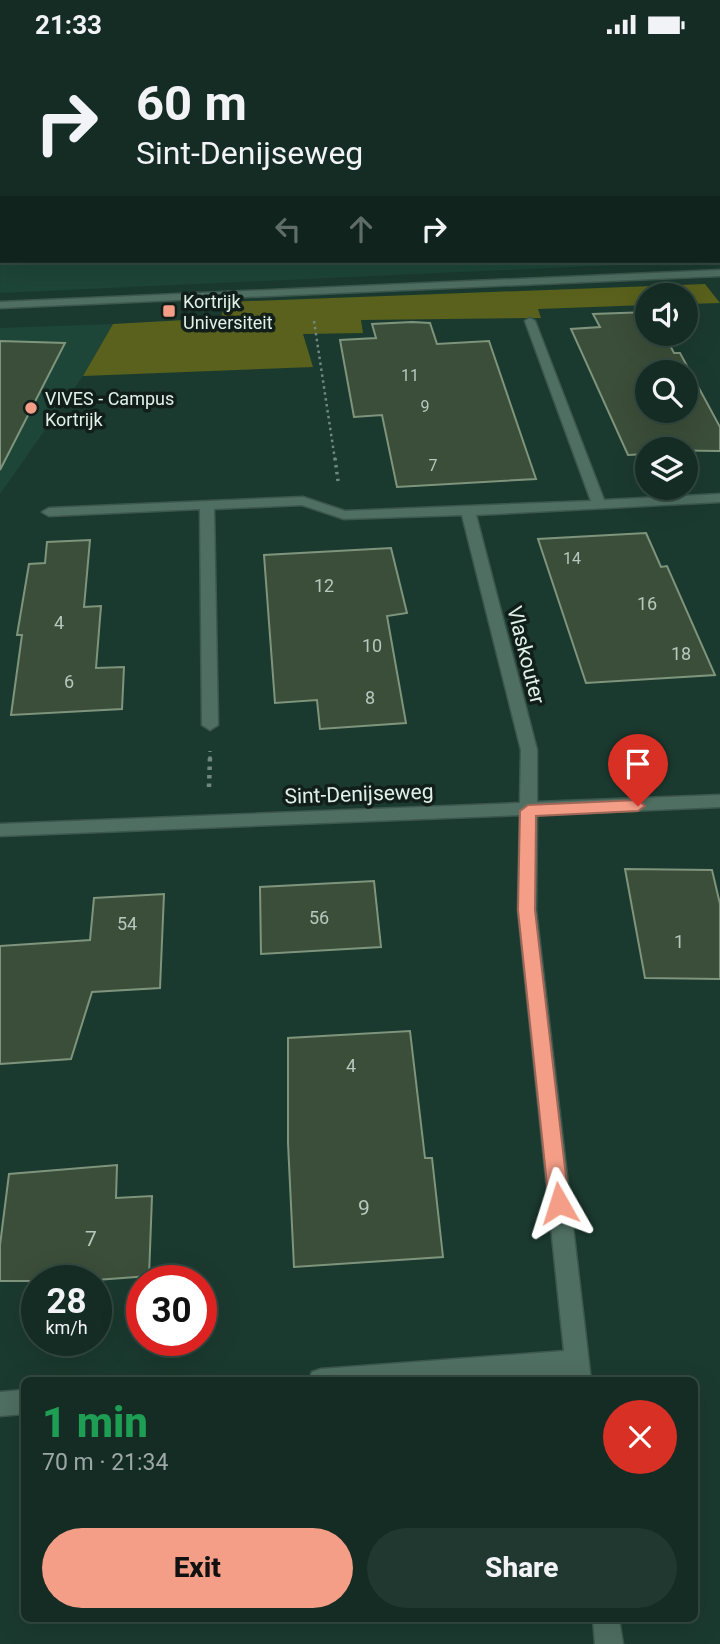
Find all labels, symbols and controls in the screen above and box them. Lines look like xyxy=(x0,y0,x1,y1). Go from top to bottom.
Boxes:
text: 21:33 xyxy=(35,10,102,40)
text: 60 m xyxy=(136,75,247,132)
icon: right xyxy=(21,77,112,168)
text: Sint-Denijseweg xyxy=(136,134,363,172)
icon: left xyxy=(269,210,307,248)
icon: ahead xyxy=(342,210,380,248)
icon: right xyxy=(415,210,453,248)
map controls xyxy=(635,283,698,500)
button: sound xyxy=(635,283,698,346)
place label: Kortrijk Universiteit xyxy=(183,291,273,333)
marker: Kortrijk Universiteit xyxy=(161,303,177,319)
button: search xyxy=(635,360,698,423)
house number: 11 xyxy=(401,366,419,385)
place label: VIVES - Campus Kortrijk xyxy=(45,388,174,430)
house number: 9 xyxy=(421,397,430,416)
marker: VIVES - Campus Kortrijk xyxy=(23,400,39,416)
button: layers xyxy=(635,437,698,500)
house number: 7 xyxy=(429,456,438,475)
house number: 14 xyxy=(563,549,581,568)
house number: 12 xyxy=(314,575,334,596)
house number: 16 xyxy=(637,593,657,614)
street label: Vlaskouter xyxy=(502,604,550,706)
house number: 4 xyxy=(54,612,64,633)
house number: 10 xyxy=(362,635,382,656)
house number: 18 xyxy=(671,643,691,664)
house number: 6 xyxy=(64,671,74,692)
house number: 8 xyxy=(365,687,375,708)
pin xyxy=(608,734,668,806)
icon: arrive xyxy=(619,745,657,783)
street label: Sint-Denijseweg xyxy=(284,779,434,809)
house number: 56 xyxy=(309,907,329,928)
house number: 54 xyxy=(117,913,137,934)
house number: 1 xyxy=(674,931,684,952)
house number: 4 xyxy=(346,1055,356,1076)
position arrow xyxy=(522,1166,596,1240)
house number: 9 xyxy=(358,1196,370,1220)
house number: 7 xyxy=(85,1227,97,1251)
speed limit sign: 30 xyxy=(126,1265,217,1356)
text: 28 xyxy=(46,1281,87,1322)
text: km/h xyxy=(45,1317,88,1338)
text: 1 min xyxy=(42,1398,148,1447)
button: close xyxy=(603,1400,677,1474)
text: 70 m · 21:34 xyxy=(42,1449,168,1476)
button: Exit xyxy=(42,1528,353,1608)
button: Share xyxy=(367,1528,677,1608)

